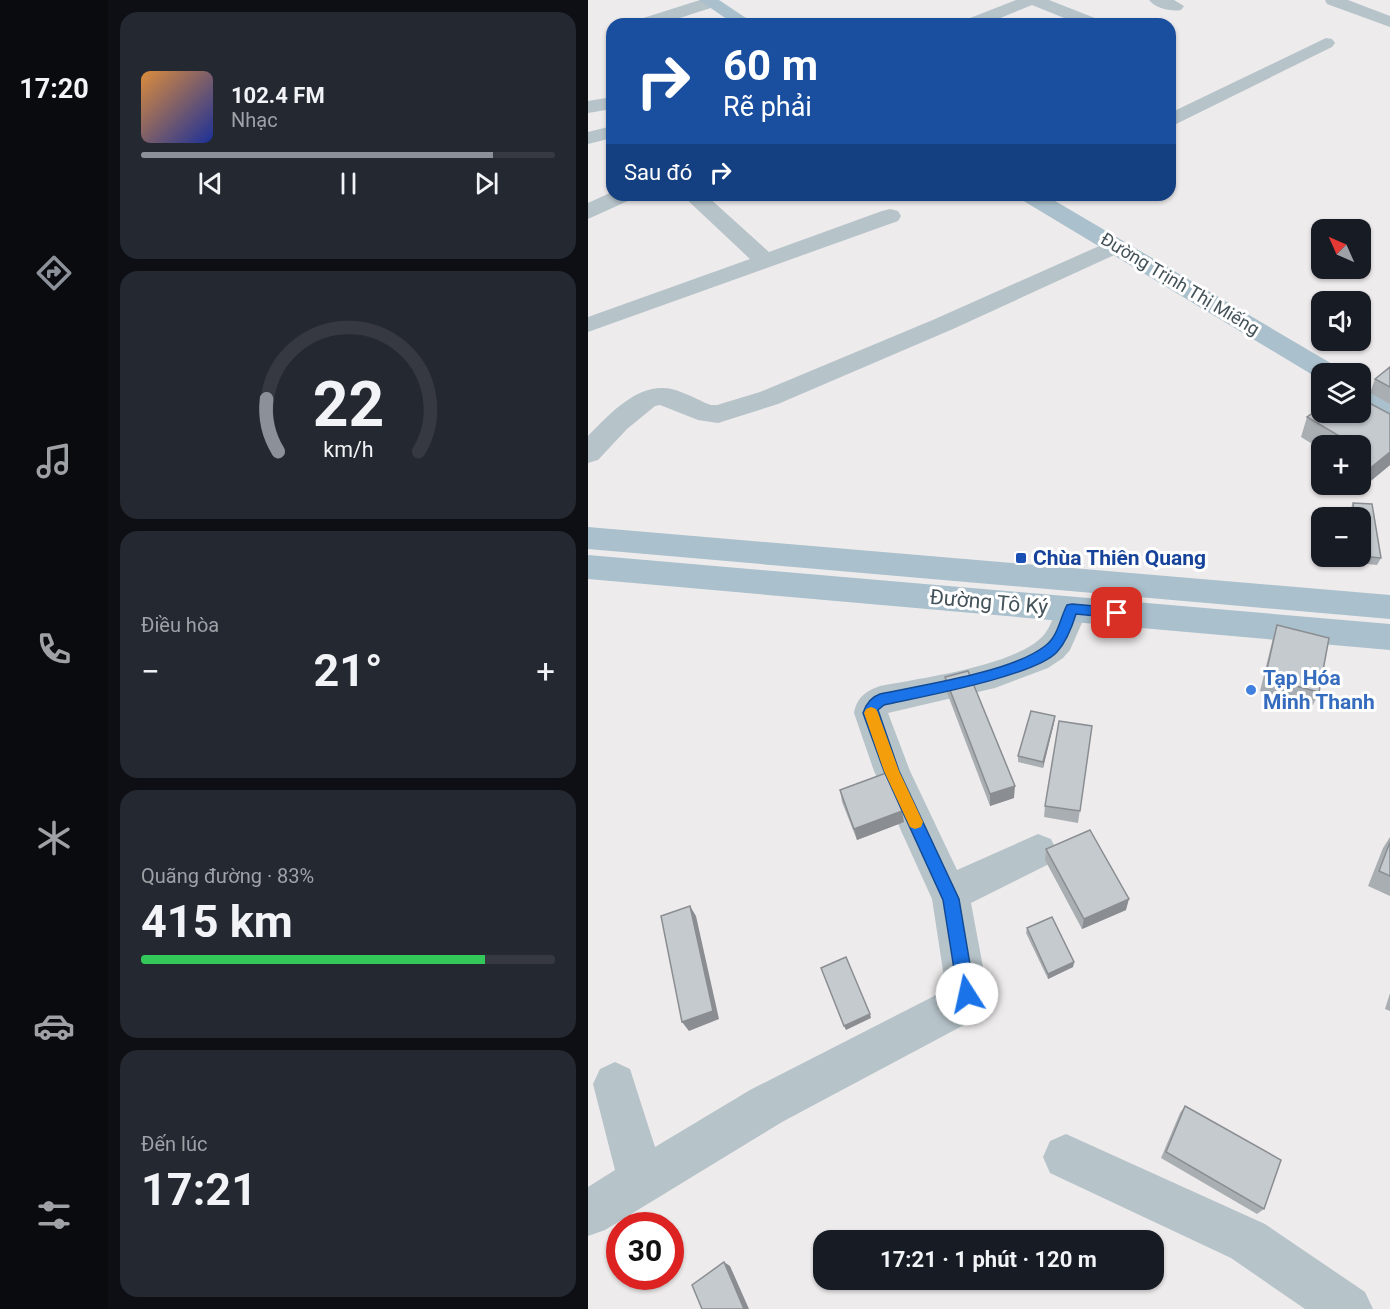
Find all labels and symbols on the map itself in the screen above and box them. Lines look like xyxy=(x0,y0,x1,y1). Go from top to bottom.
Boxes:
north arrow xyxy=(1311,219,1371,279)
street label: Đường Trịnh Thị Miếng xyxy=(1097,228,1263,339)
place label: Chùa Thiên Quang xyxy=(1033,546,1206,570)
marker: Chùa Thiên Quang xyxy=(1014,551,1028,565)
street label: Đường Tô Ký xyxy=(929,585,1049,619)
pin xyxy=(1091,587,1142,638)
place label: Tạp Hóa Minh Thanh xyxy=(1263,666,1375,714)
marker: Tạp Hóa Minh Thanh xyxy=(1244,683,1258,697)
position arrow xyxy=(935,962,999,1026)
speed limit sign: 30 xyxy=(606,1212,684,1290)

